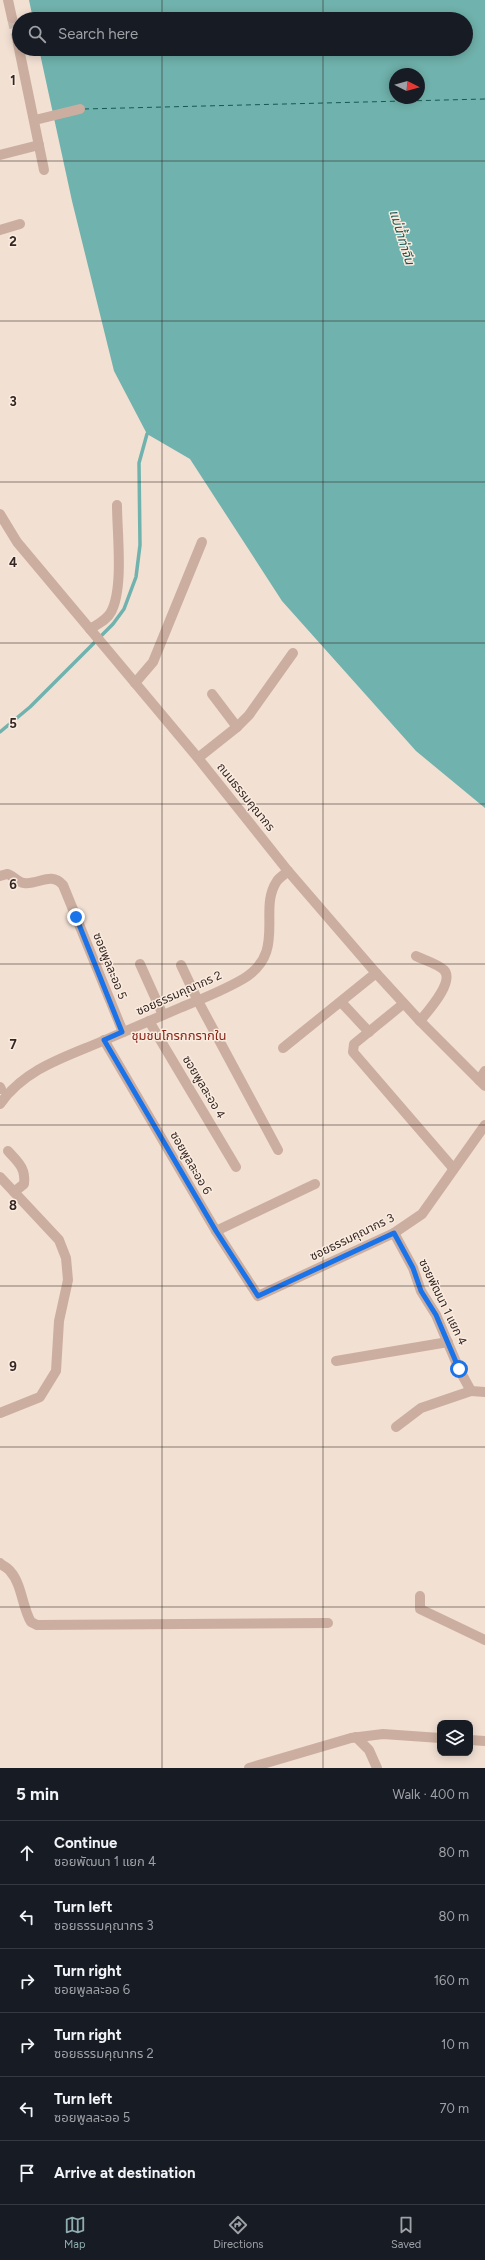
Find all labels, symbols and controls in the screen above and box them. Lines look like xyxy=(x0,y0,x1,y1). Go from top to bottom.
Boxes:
search box xyxy=(12,12,473,56)
icon: search xyxy=(26,23,48,45)
text: Search here xyxy=(58,25,138,43)
north arrow xyxy=(389,68,425,104)
text: 1 xyxy=(10,73,16,88)
water label: แม่น้ำท่าจีน xyxy=(387,207,420,267)
text: 2 xyxy=(9,234,17,249)
text: 3 xyxy=(9,394,17,409)
text: 4 xyxy=(9,555,17,570)
text: 5 xyxy=(9,716,17,731)
street label: ถนนธรรมคุณากร xyxy=(214,760,278,834)
text: 6 xyxy=(9,877,17,892)
route end xyxy=(67,908,85,926)
street label: ซอยพูลละออ 5 xyxy=(90,931,130,1001)
street label: ซอยธรรมคุณากร 2 xyxy=(134,968,224,1018)
district label: ชุมชนโกรกกรากใน xyxy=(131,1028,227,1043)
text: 7 xyxy=(9,1037,17,1052)
street label: ซอยพูลละออ 4 xyxy=(180,1053,229,1121)
street label: ซอยพูลละออ 6 xyxy=(167,1129,215,1197)
text: 8 xyxy=(9,1198,17,1213)
street label: ซอยธรรมคุณากร 3 xyxy=(308,1211,396,1263)
street label: ซอยพัฒนา 1 แยก 4 xyxy=(416,1257,470,1348)
text: 9 xyxy=(9,1359,17,1374)
route start xyxy=(450,1360,468,1378)
map controls xyxy=(437,1720,473,1756)
button: layers xyxy=(437,1720,473,1756)
text: 5 min xyxy=(16,1784,59,1804)
text: Walk · 400 m xyxy=(393,1787,469,1802)
text: Continue xyxy=(54,1834,117,1852)
icon: ahead xyxy=(16,1842,38,1864)
text: 80 m xyxy=(438,1845,469,1860)
text: ซอยพัฒนา 1 แยก 4 xyxy=(54,1854,156,1869)
text: Turn left xyxy=(54,1898,112,1916)
icon: left xyxy=(16,1906,38,1928)
text: 80 m xyxy=(438,1909,469,1924)
text: ซอยธรรมคุณากร 3 xyxy=(54,1918,154,1933)
text: Turn right xyxy=(54,1962,122,1980)
icon: right xyxy=(16,1970,38,1992)
text: 160 m xyxy=(434,1973,469,1988)
text: ซอยพูลละออ 6 xyxy=(54,1982,130,1997)
text: Turn right xyxy=(54,2026,122,2044)
icon: right xyxy=(16,2034,38,2056)
text: 10 m xyxy=(441,2037,469,2052)
text: ซอยธรรมคุณากร 2 xyxy=(54,2046,154,2061)
text: Turn left xyxy=(54,2090,112,2108)
icon: left xyxy=(16,2098,38,2120)
text: 70 m xyxy=(439,2101,469,2116)
text: ซอยพูลละออ 5 xyxy=(54,2110,130,2125)
icon: arrive xyxy=(16,2162,38,2184)
text: Arrive at destination xyxy=(54,2164,195,2182)
tab: Map xyxy=(64,2214,86,2251)
tab: Directions xyxy=(213,2214,263,2251)
tab: Saved xyxy=(391,2214,421,2251)

